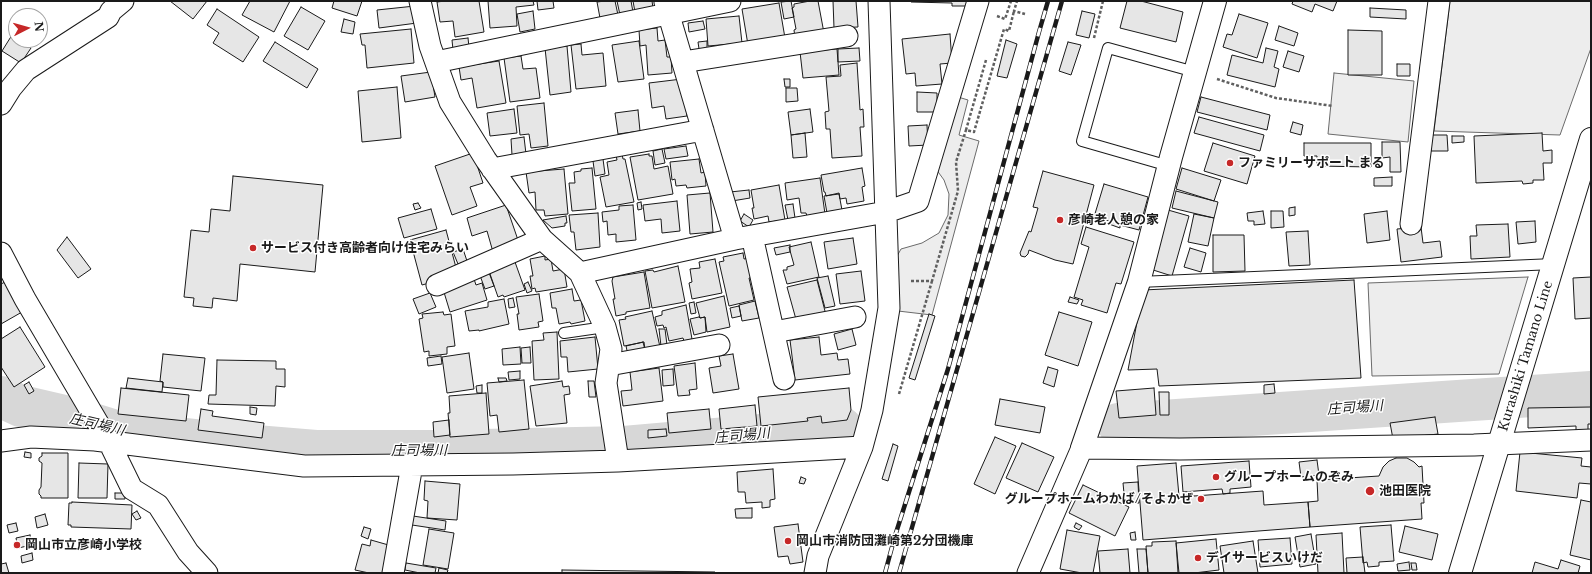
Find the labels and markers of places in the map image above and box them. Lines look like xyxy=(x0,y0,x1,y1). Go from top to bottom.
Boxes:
place label: ファミリーサポート まる xyxy=(1238,155,1384,171)
marker: ファミリーサポート まる xyxy=(1225,158,1235,168)
place label: 彦崎老人憩の家 xyxy=(1068,212,1159,228)
marker: 彦崎老人憩の家 xyxy=(1055,215,1065,225)
place label: サービス付き高齢者向け住宅みらい xyxy=(261,240,469,256)
marker: サービス付き高齢者向け住宅みらい xyxy=(248,243,258,253)
place label: グループホームのぞみ xyxy=(1224,469,1354,485)
marker: グループホームのぞみ xyxy=(1211,472,1221,482)
place label: 池田医院 xyxy=(1379,483,1431,499)
marker: 池田医院 xyxy=(1364,485,1376,497)
place label: グループホームわかば/そよかぜ xyxy=(1005,491,1193,507)
marker: グループホームわかば/そよかぜ xyxy=(1196,494,1206,504)
place label: 岡山市消防団灘崎第2分団機庫 xyxy=(796,533,973,549)
marker: 岡山市消防団灘崎第2分団機庫 xyxy=(783,536,793,546)
place label: 岡山市立彦崎小学校 xyxy=(25,537,142,553)
marker: 岡山市立彦崎小学校 xyxy=(12,540,22,550)
place label: デイサービスいけだ xyxy=(1206,550,1323,566)
marker: デイサービスいけだ xyxy=(1193,553,1203,563)

